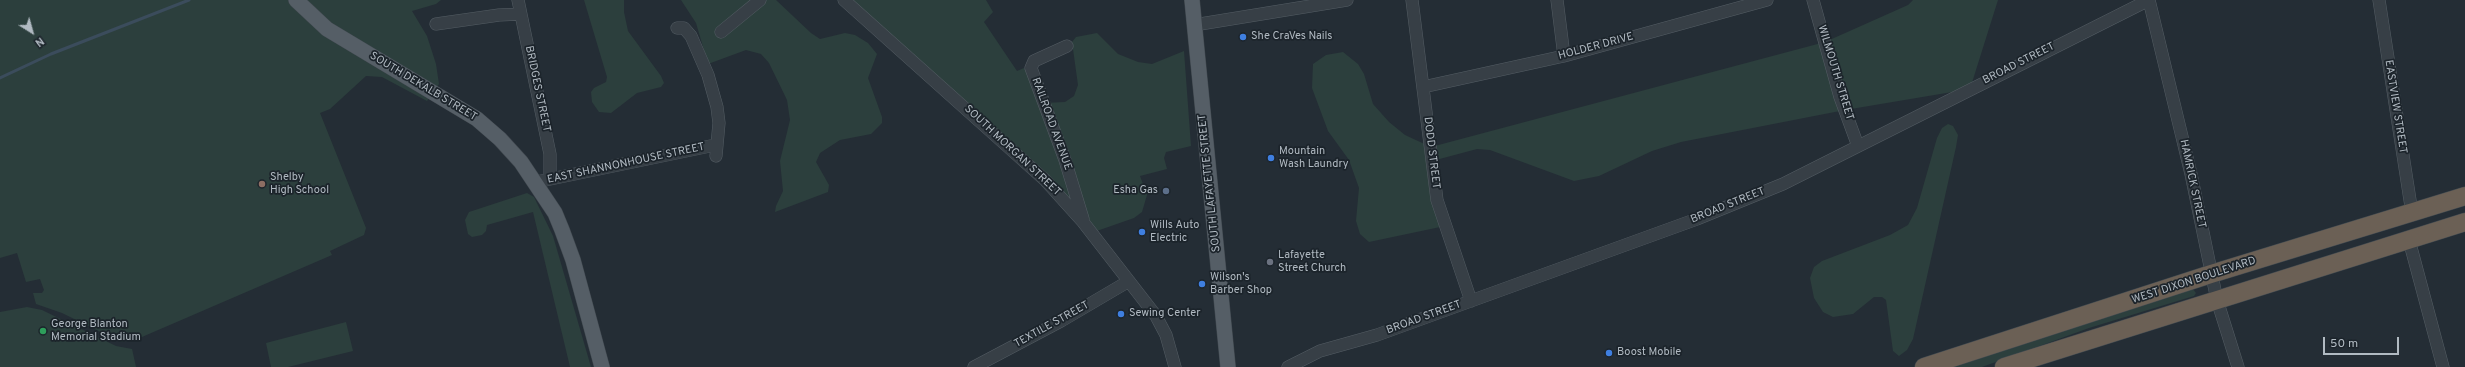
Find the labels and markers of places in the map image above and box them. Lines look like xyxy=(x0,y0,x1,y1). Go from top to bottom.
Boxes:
place label: She CraVes Nails xyxy=(1251,30,1333,44)
marker: She CraVes Nails xyxy=(1238,32,1248,42)
place label: Mountain Wash Laundry xyxy=(1279,145,1349,171)
marker: Mountain Wash Laundry xyxy=(1266,153,1276,163)
place label: Shelby High School xyxy=(270,171,329,197)
marker: Shelby High School xyxy=(257,179,267,189)
place label: Esha Gas xyxy=(1113,184,1158,198)
marker: Esha Gas xyxy=(1161,186,1171,196)
place label: Wills Auto Electric xyxy=(1150,219,1199,245)
marker: Wills Auto Electric xyxy=(1137,227,1147,237)
place label: Lafayette Street Church xyxy=(1278,249,1346,275)
marker: Lafayette Street Church xyxy=(1265,257,1275,267)
place label: Wilson's Barber Shop xyxy=(1210,271,1272,297)
marker: Wilson's Barber Shop xyxy=(1197,279,1207,289)
place label: Sewing Center xyxy=(1129,307,1201,321)
marker: Sewing Center xyxy=(1116,309,1126,319)
place label: George Blanton Memorial Stadium xyxy=(51,318,141,344)
marker: George Blanton Memorial Stadium xyxy=(38,326,48,336)
place label: Boost Mobile xyxy=(1617,346,1681,360)
marker: Boost Mobile xyxy=(1604,348,1614,358)

